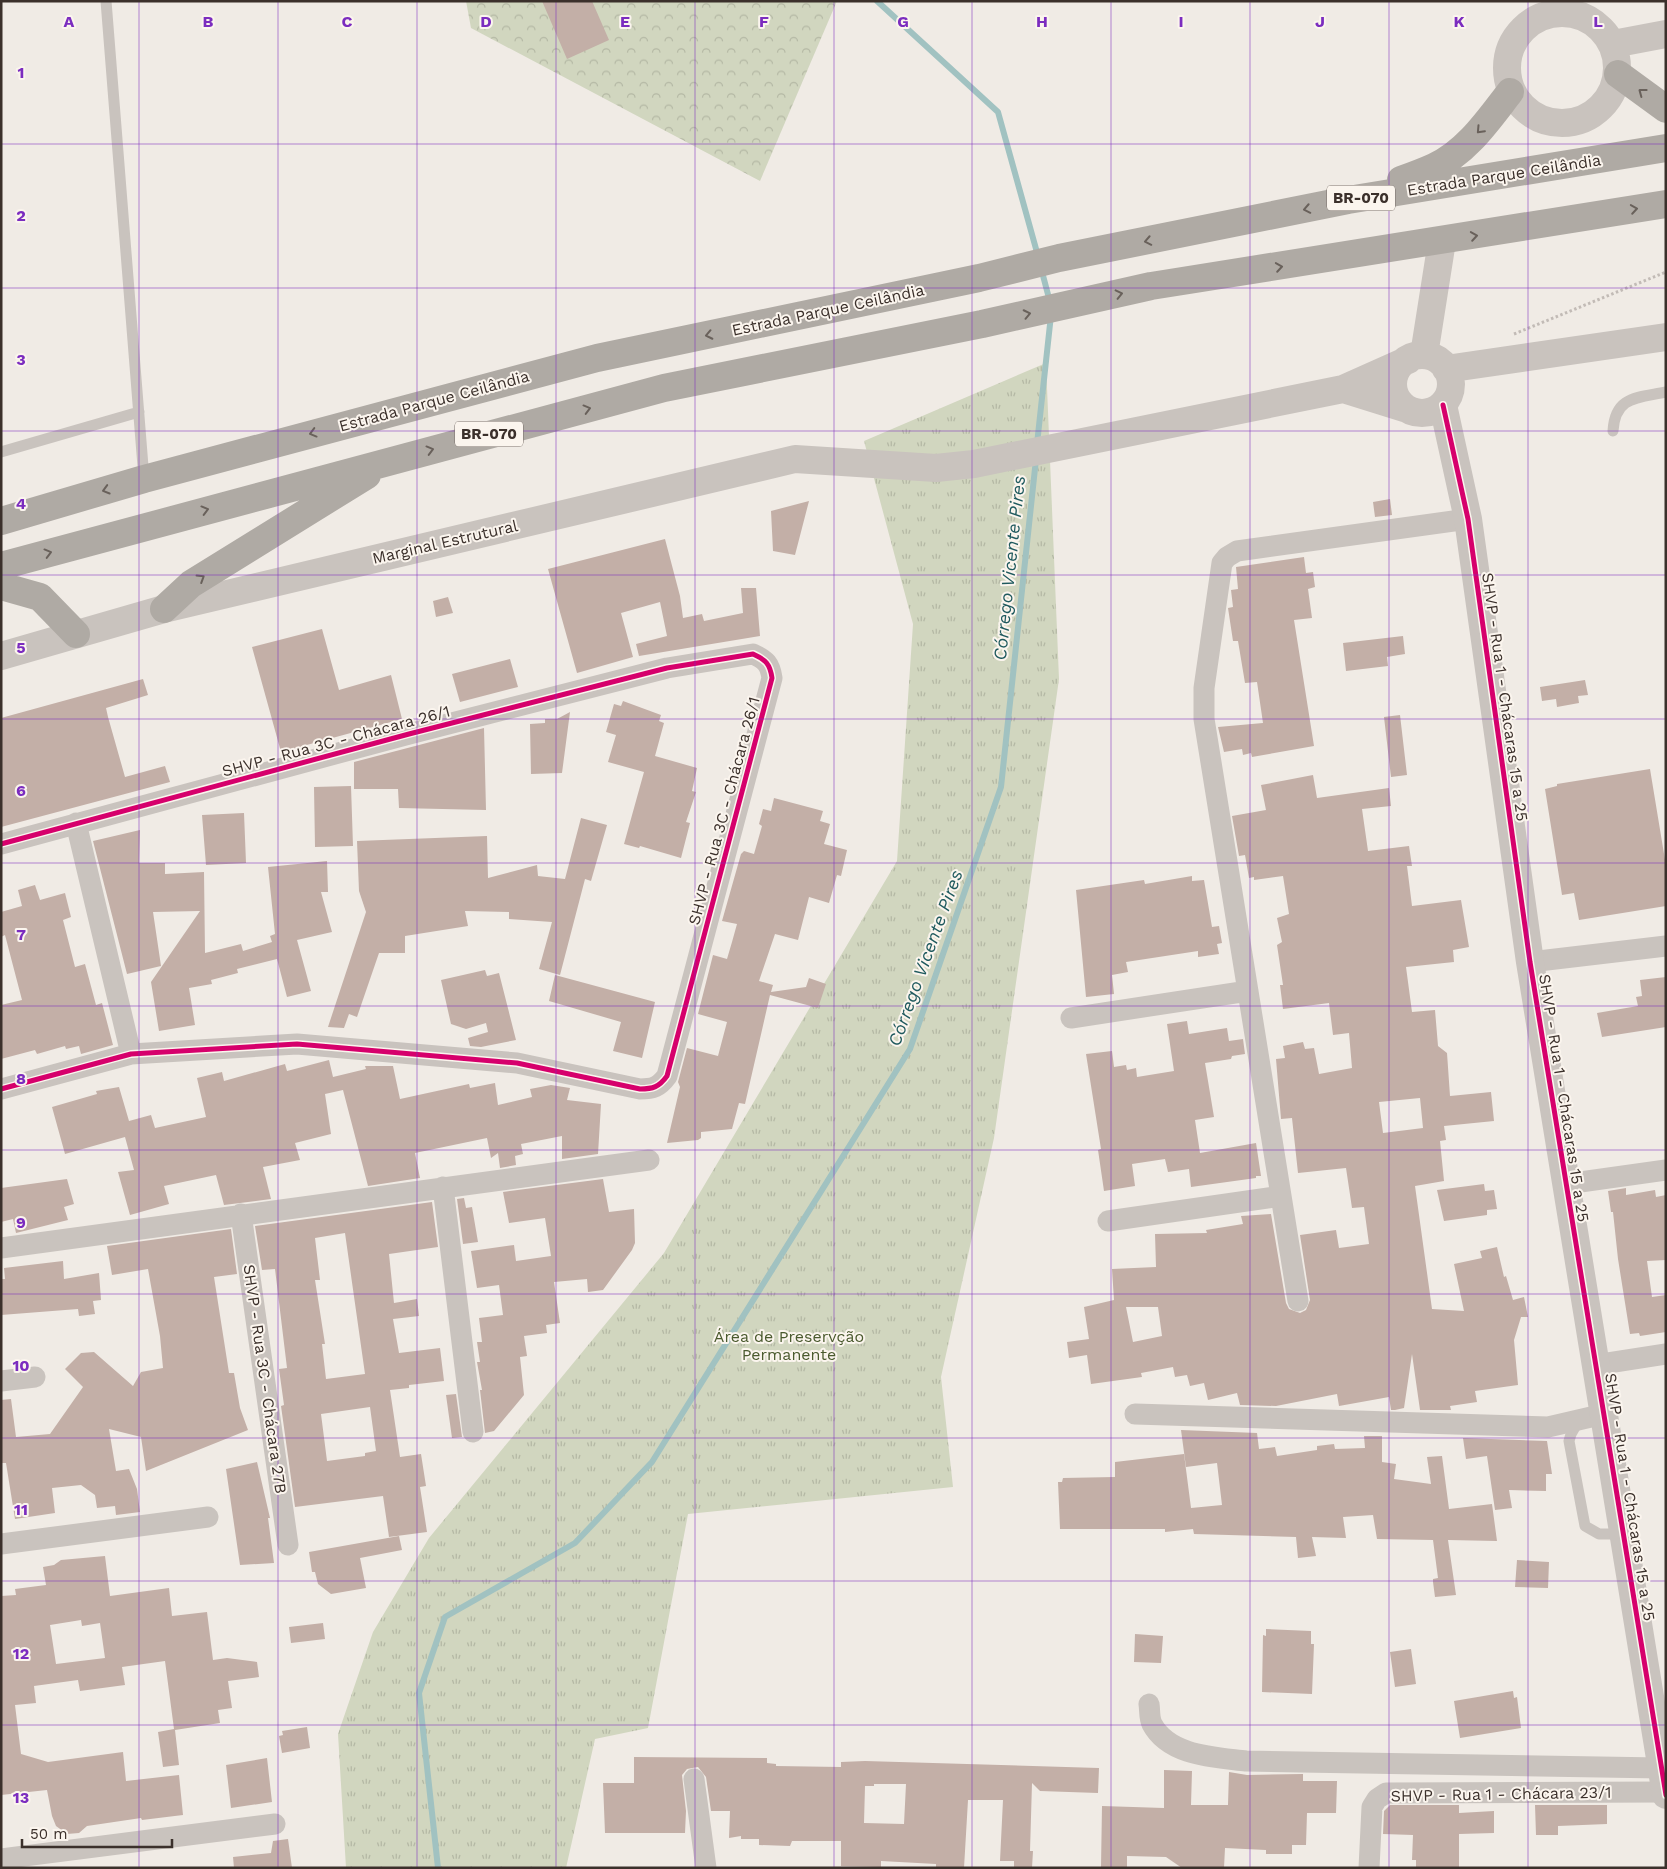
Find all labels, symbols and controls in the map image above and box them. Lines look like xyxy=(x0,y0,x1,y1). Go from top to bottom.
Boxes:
text: A xyxy=(64,12,75,31)
text: B xyxy=(203,12,214,31)
text: C xyxy=(342,12,353,31)
text: D xyxy=(480,12,492,31)
text: E xyxy=(620,12,630,31)
text: F xyxy=(759,12,769,31)
text: G xyxy=(897,12,909,31)
text: H xyxy=(1036,12,1048,31)
text: I xyxy=(1178,12,1184,31)
text: J xyxy=(1315,12,1325,31)
text: K xyxy=(1453,12,1465,31)
text: L xyxy=(1593,12,1603,31)
text: 1 xyxy=(18,63,24,82)
one-way arrow xyxy=(1639,89,1648,97)
one-way arrow xyxy=(1477,124,1486,133)
street label: Estrada Parque Ceilândia xyxy=(1406,150,1602,200)
road number: BR-070 xyxy=(1327,186,1395,210)
one-way arrow xyxy=(1303,203,1312,213)
one-way arrow xyxy=(1630,205,1639,215)
text: 2 xyxy=(16,206,26,225)
one-way arrow xyxy=(1470,231,1478,242)
one-way arrow xyxy=(1143,235,1152,245)
one-way arrow xyxy=(1275,262,1283,272)
street label: Estrada Parque Ceilândia xyxy=(730,280,926,340)
one-way arrow xyxy=(1114,289,1123,299)
one-way arrow xyxy=(1022,309,1031,320)
one-way arrow xyxy=(704,329,713,339)
text: 3 xyxy=(16,350,26,369)
street label: Estrada Parque Ceilândia xyxy=(337,366,531,436)
one-way arrow xyxy=(582,404,590,414)
road number: BR-070 xyxy=(455,422,523,446)
one-way arrow xyxy=(310,428,318,438)
one-way arrow xyxy=(425,445,434,456)
water label: Córrego Vicente Pires xyxy=(989,474,1029,662)
one-way arrow xyxy=(102,484,111,494)
text: 4 xyxy=(16,494,26,513)
one-way arrow xyxy=(201,506,209,516)
street label: Marginal Estrutural xyxy=(370,516,520,568)
one-way arrow xyxy=(44,548,53,559)
street label: SHVP - Rua 1 - Chácaras 15 a 25 xyxy=(1478,571,1532,823)
one-way arrow xyxy=(196,575,205,585)
text: 5 xyxy=(16,638,26,657)
street label: SHVP - Rua 3C - Chácara 26/1 xyxy=(684,695,764,927)
street label: SHVP - Rua 3C - Chácara 26/1 xyxy=(220,701,452,781)
text: 6 xyxy=(16,781,26,800)
water label: Córrego Vicente Pires xyxy=(883,867,967,1049)
text: 7 xyxy=(16,925,26,944)
street label: SHVP - Rua 1 - Chácaras 15 a 25 xyxy=(1535,973,1593,1223)
text: 8 xyxy=(16,1069,26,1088)
text: 9 xyxy=(16,1213,26,1232)
street label: SHVP - Rua 3C - Chácara 27B xyxy=(239,1263,291,1495)
park label: Área de Preservção Permanente xyxy=(714,1327,864,1364)
text: 10 xyxy=(12,1356,30,1375)
street label: SHVP - Rua 1 - Chácaras 15 a 25 xyxy=(1601,1372,1659,1622)
text: 11 xyxy=(14,1500,28,1519)
text: 12 xyxy=(13,1644,29,1663)
street label: SHVP - Rua 1 - Chácara 23/1 xyxy=(1391,1783,1611,1805)
text: 13 xyxy=(13,1788,29,1807)
scale bar xyxy=(22,1816,172,1848)
text: 50 m xyxy=(30,1825,67,1843)

